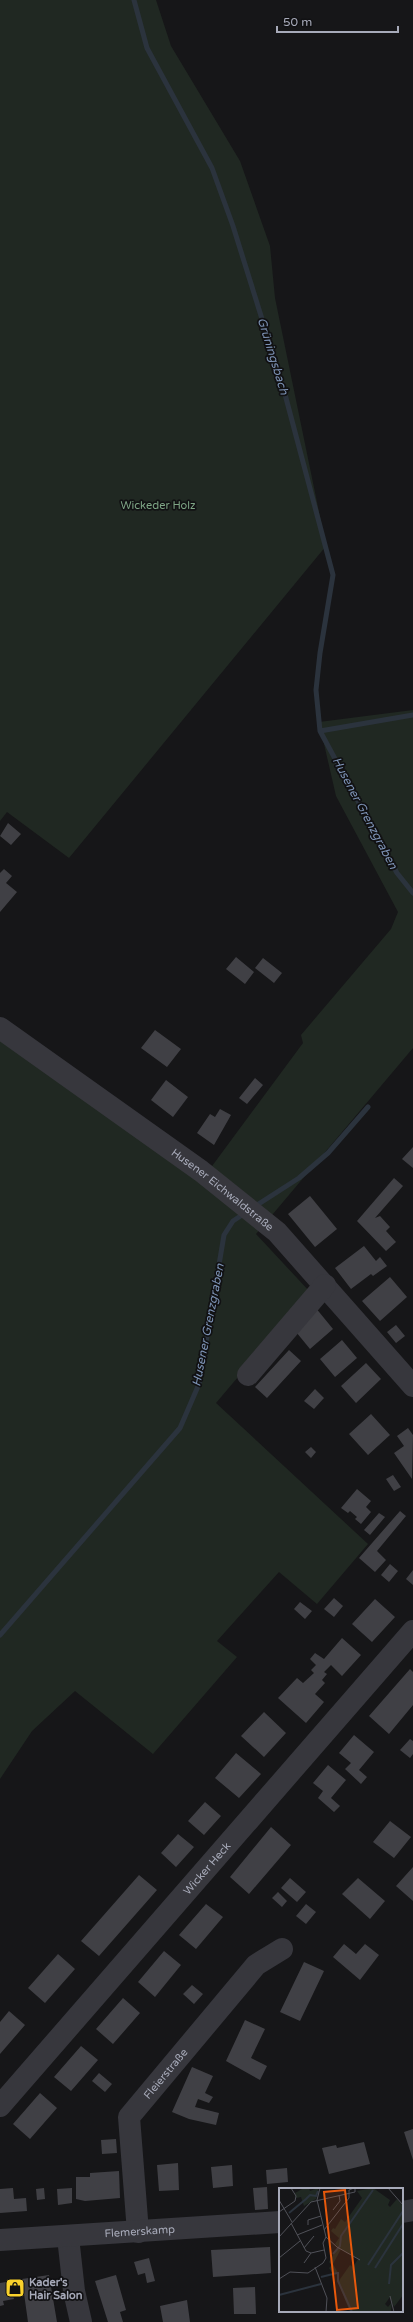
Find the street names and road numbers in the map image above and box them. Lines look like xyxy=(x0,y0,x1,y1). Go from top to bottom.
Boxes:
street label: Husener Eichwaldstraße xyxy=(169,1146,276,1233)
street label: Wicker Heck xyxy=(180,1839,233,1897)
street label: Fleierstraße xyxy=(141,2046,190,2101)
street label: Flemerskamp xyxy=(104,2222,175,2240)

